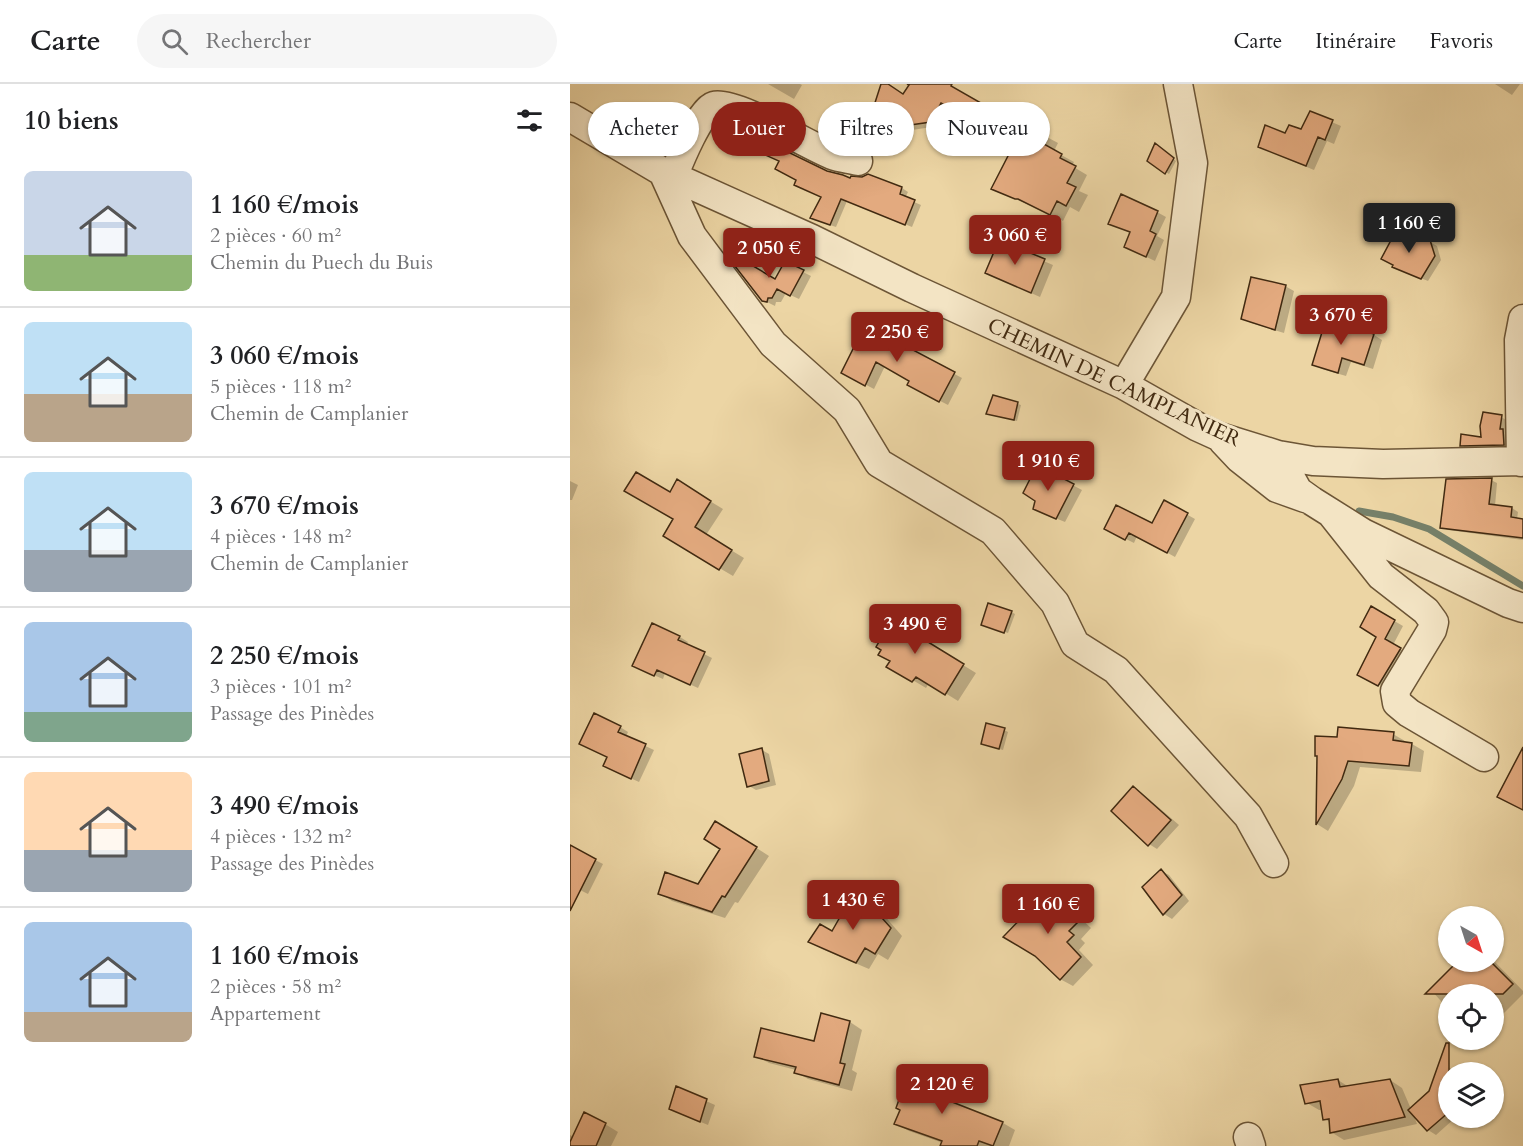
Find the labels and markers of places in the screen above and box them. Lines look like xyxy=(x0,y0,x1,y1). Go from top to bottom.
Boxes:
pin: 1 160 € xyxy=(1354,203,1464,254)
pin: 3 060 € xyxy=(960,215,1070,266)
pin: 2 050 € xyxy=(714,228,824,279)
pin: 3 670 € xyxy=(1286,295,1396,346)
pin: 2 250 € xyxy=(842,312,952,363)
pin: 1 910 € xyxy=(993,441,1103,492)
pin: 3 490 € xyxy=(860,604,970,655)
pin: 1 430 € xyxy=(798,880,908,931)
pin: 1 160 € xyxy=(993,884,1103,935)
pin: 2 120 € xyxy=(887,1064,997,1115)

